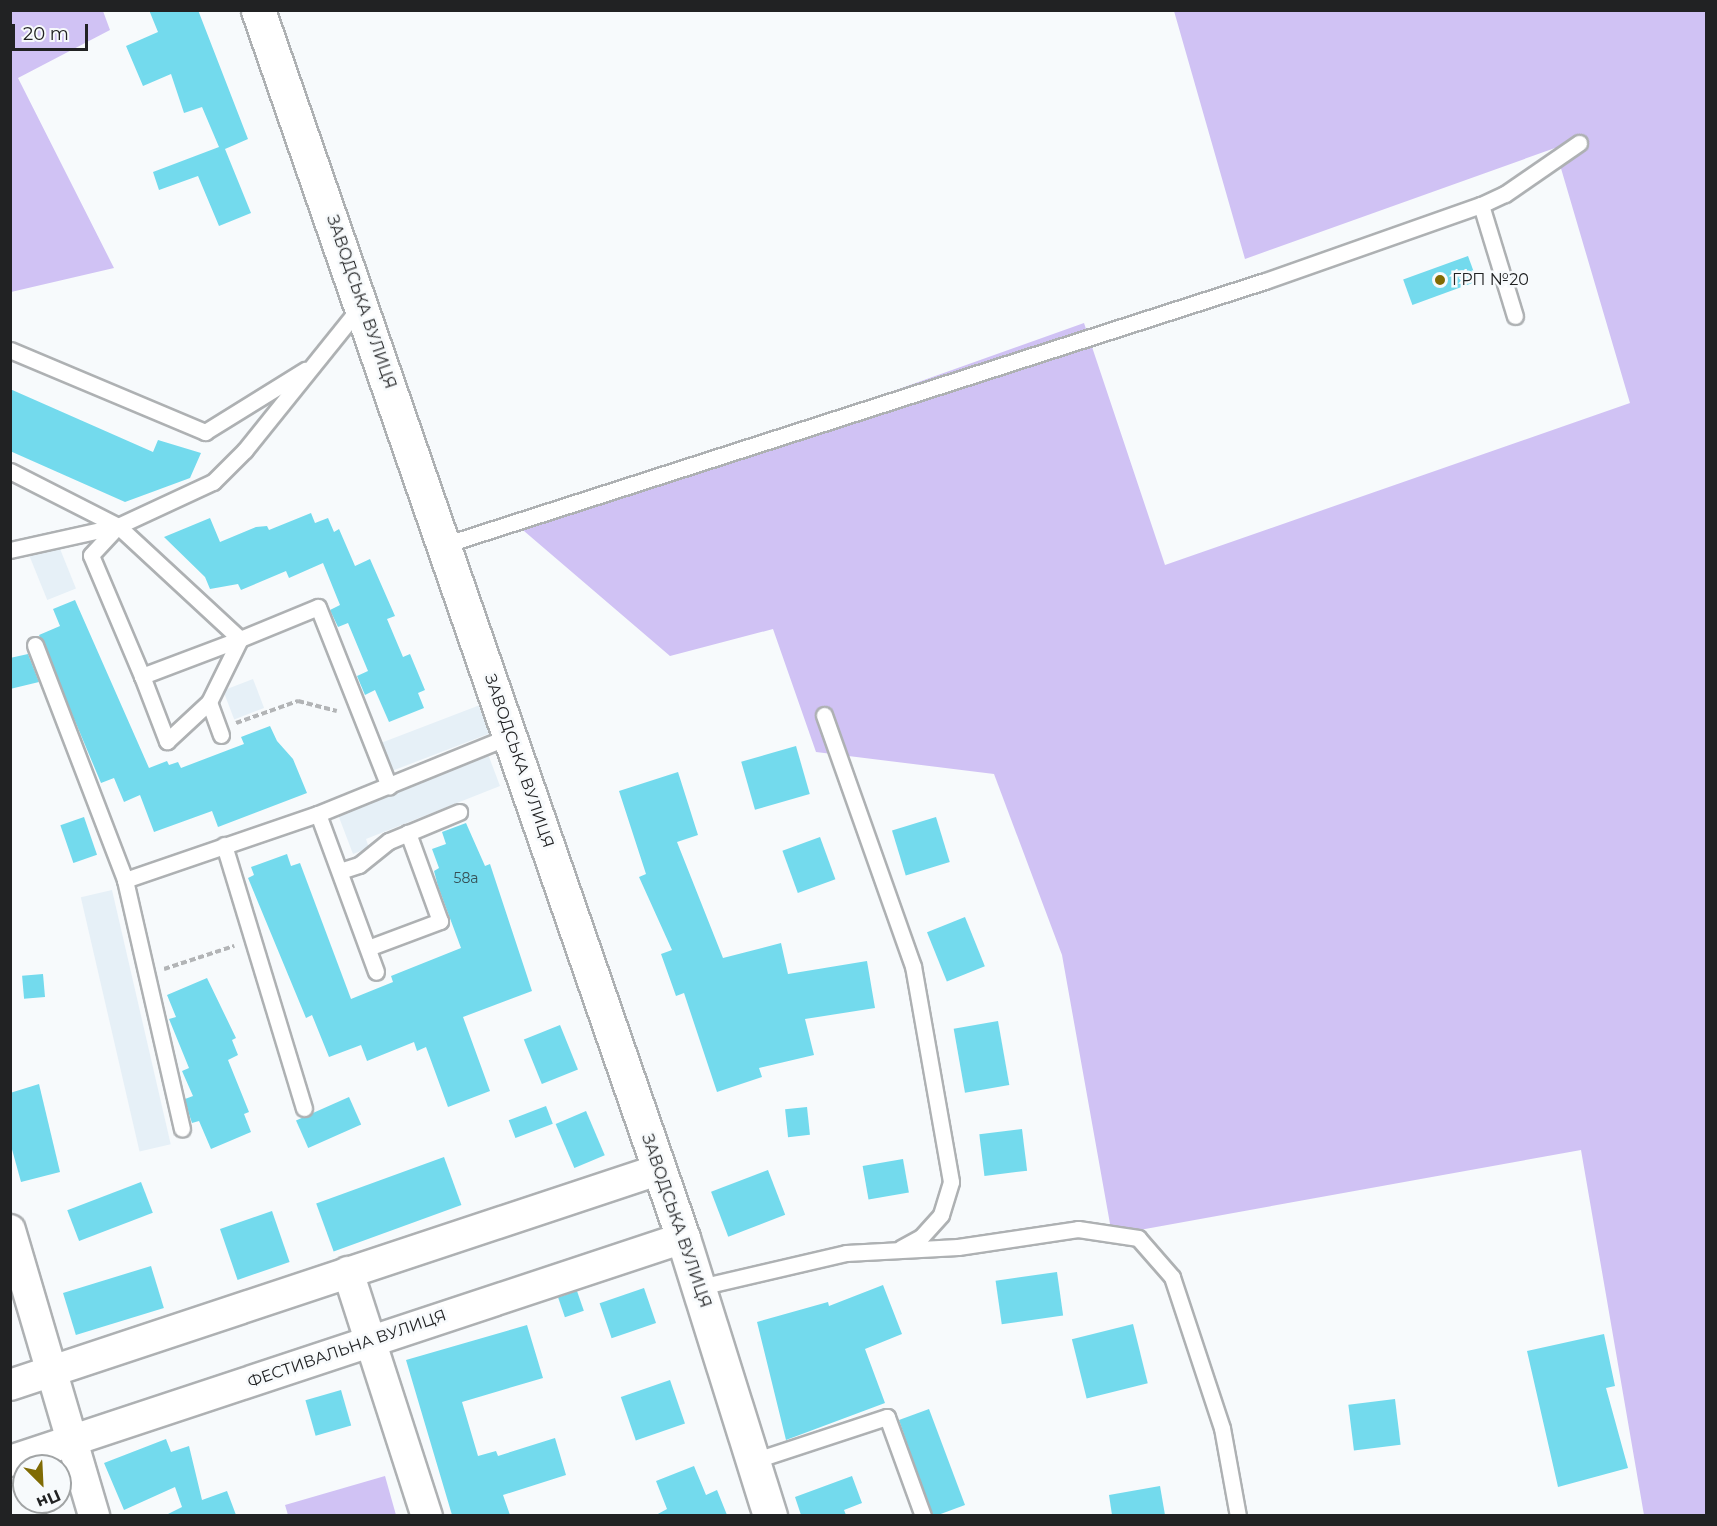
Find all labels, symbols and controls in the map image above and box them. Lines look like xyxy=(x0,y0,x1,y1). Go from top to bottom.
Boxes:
scale bar xyxy=(15,12,92,50)
text: 20 m xyxy=(23,23,69,45)
street label: ЗАВОДСЬКА ВУЛИЦЯ xyxy=(322,213,400,391)
place label: ГРП №20 xyxy=(1452,270,1529,290)
marker: ГРП №20 xyxy=(1433,273,1447,287)
street label: ЗАВОДСЬКА ВУЛИЦЯ xyxy=(480,672,558,850)
house number: 58а xyxy=(453,870,479,886)
street label: ЗАВОДСЬКА ВУЛИЦЯ xyxy=(637,1132,715,1310)
street label: ФЕСТИВАЛЬНА ВУЛИЦЯ xyxy=(245,1306,449,1392)
north arrow xyxy=(12,1454,72,1514)
text: Пн xyxy=(34,1485,64,1513)

